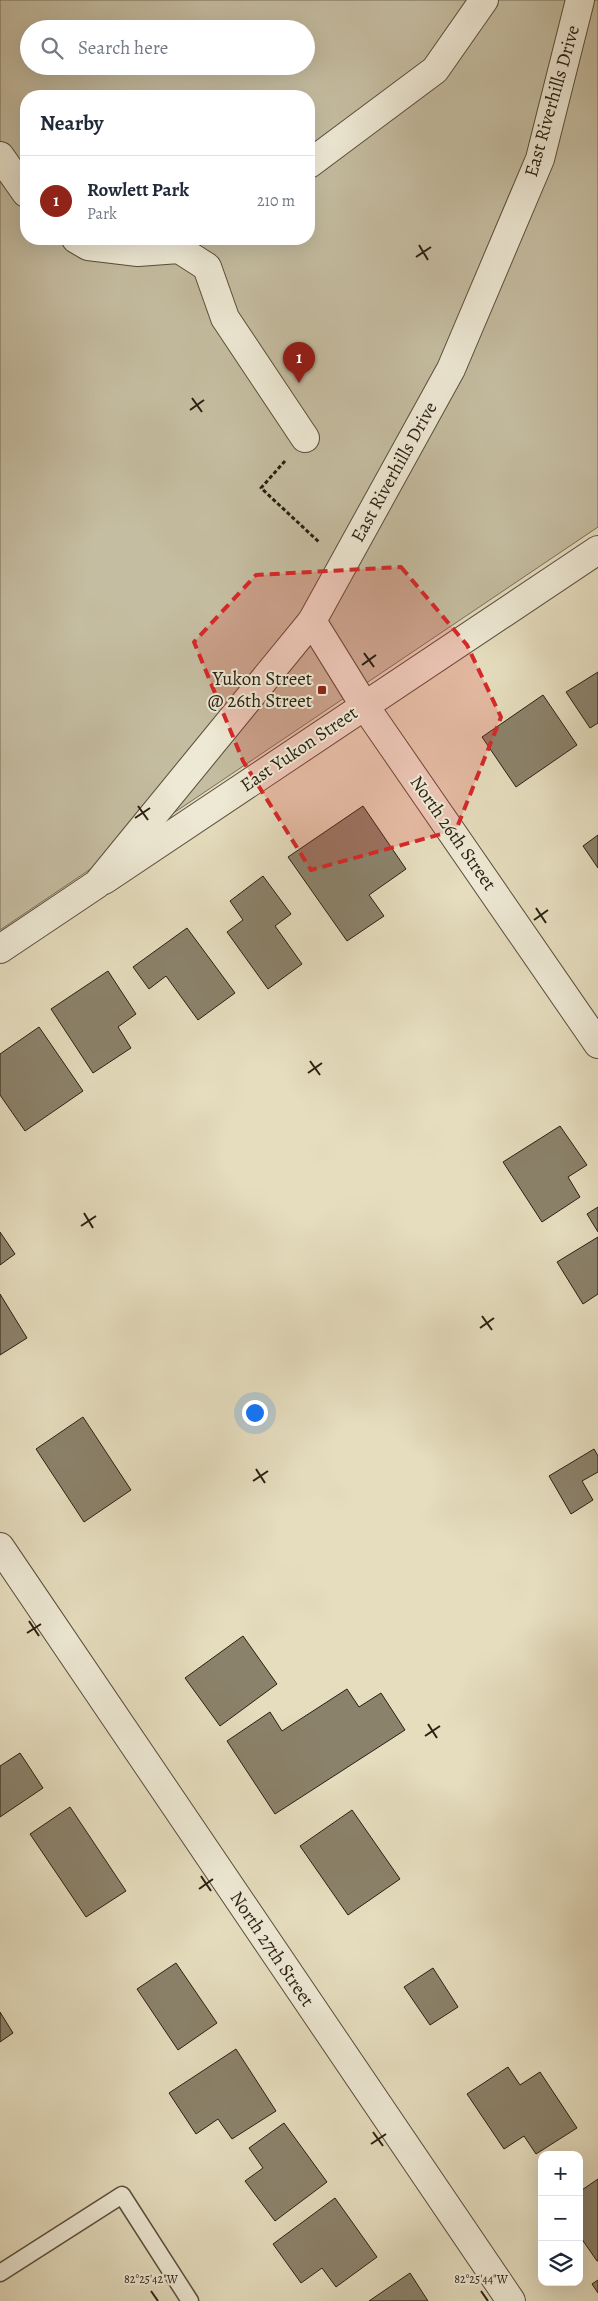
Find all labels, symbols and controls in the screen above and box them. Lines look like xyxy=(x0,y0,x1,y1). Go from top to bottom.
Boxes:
search box xyxy=(20,20,315,75)
street label: East Riverhills Drive xyxy=(518,22,586,180)
icon: search xyxy=(38,34,66,62)
text: Search here xyxy=(78,35,168,61)
text: Nearby xyxy=(40,109,103,137)
text: Rowlett Park xyxy=(87,177,189,203)
text: 1 xyxy=(53,190,59,212)
text: 210 m xyxy=(257,190,295,212)
text: Park xyxy=(87,203,117,225)
pin: 1 xyxy=(283,342,315,383)
street label: East Riverhills Drive xyxy=(345,397,443,547)
place label: Yukon Street @ 26th Street xyxy=(208,666,312,714)
marker: Yukon Street @ 26th Street xyxy=(316,684,328,696)
street label: East Yukon Street xyxy=(235,700,363,798)
street label: North 26th Street xyxy=(404,770,502,896)
your location xyxy=(242,1400,268,1426)
street label: North 27th Street xyxy=(224,1886,320,2012)
map controls xyxy=(538,2151,583,2286)
button: + xyxy=(538,2151,583,2196)
button: − xyxy=(538,2196,583,2241)
button: layers xyxy=(538,2241,583,2286)
text: 82°25'42"W xyxy=(124,2271,179,2287)
text: 82°25'44"W xyxy=(454,2271,509,2287)

